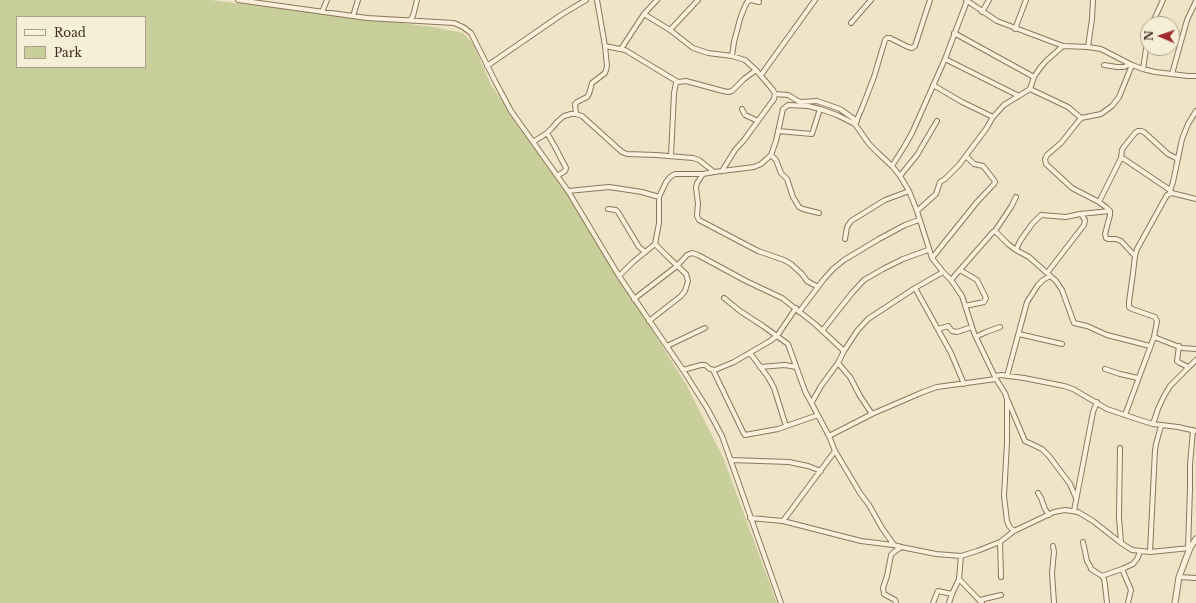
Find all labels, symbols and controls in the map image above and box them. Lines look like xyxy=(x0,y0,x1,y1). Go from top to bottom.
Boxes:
legend xyxy=(16,16,146,68)
north arrow xyxy=(1140,16,1180,56)
text: Road xyxy=(54,25,86,40)
text: N xyxy=(1142,30,1156,41)
text: Park xyxy=(54,45,82,60)

